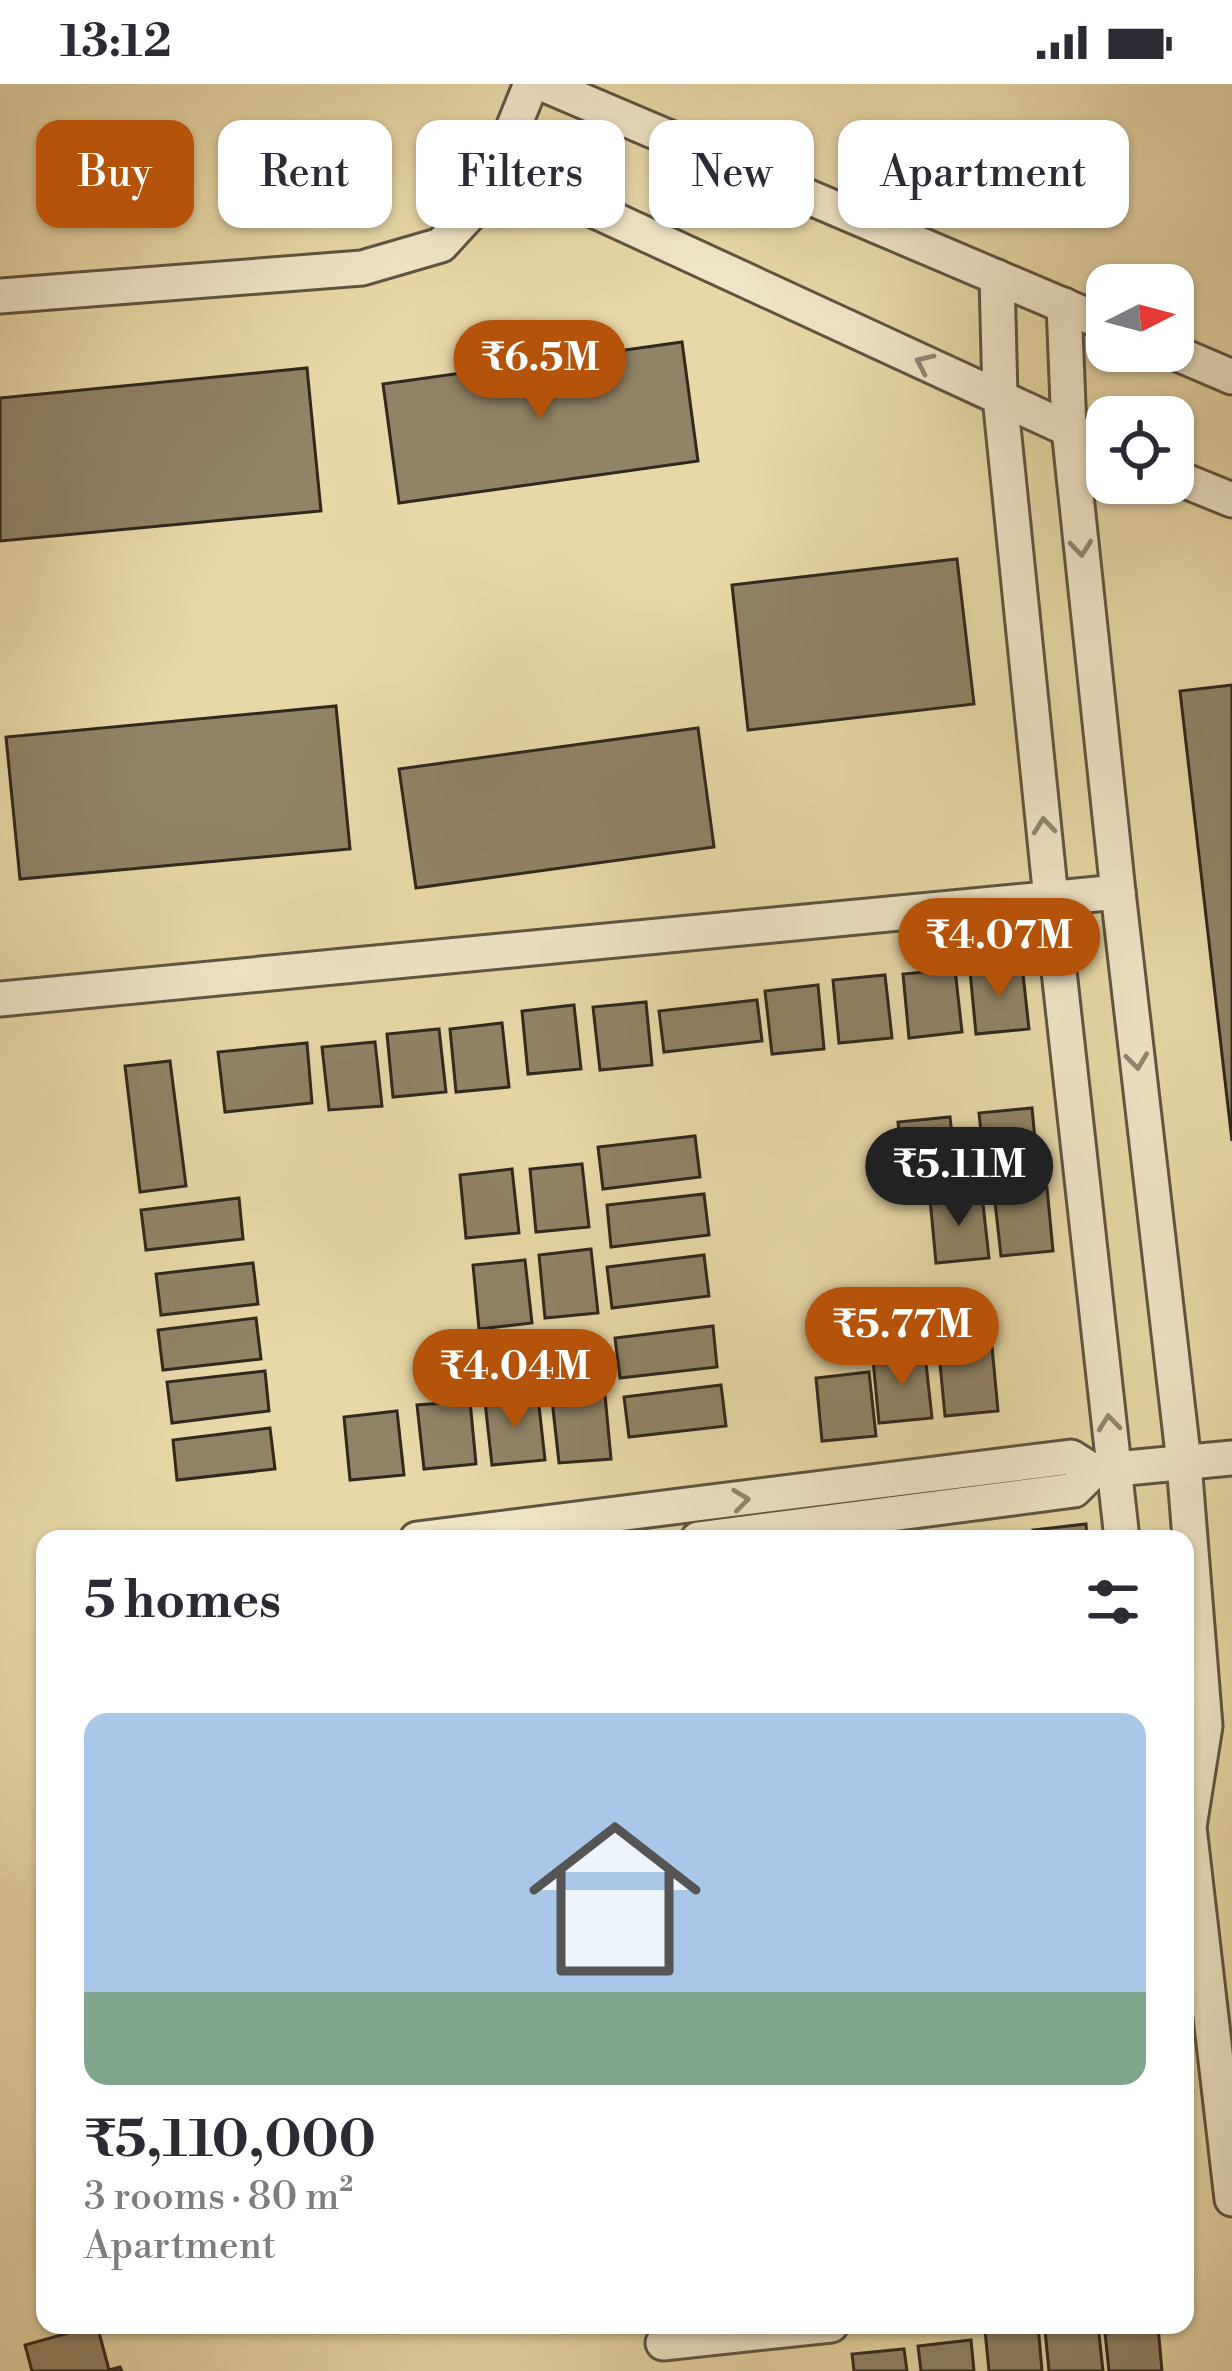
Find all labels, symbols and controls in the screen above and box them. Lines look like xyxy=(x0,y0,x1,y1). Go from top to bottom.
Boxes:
text: 13:12 xyxy=(60,14,172,71)
chip: Buy xyxy=(36,120,194,228)
chip: Rent xyxy=(218,120,392,228)
chip: Filters xyxy=(416,120,625,228)
chip: New xyxy=(649,120,814,228)
chip: Apartment xyxy=(838,120,1129,228)
north arrow xyxy=(1086,264,1194,372)
map controls xyxy=(1086,264,1194,504)
pin: ₹6.5M xyxy=(456,320,624,422)
text: ₹6.5M xyxy=(480,334,600,383)
one-way arrow xyxy=(915,353,937,377)
button: locate xyxy=(1086,396,1194,504)
one-way arrow xyxy=(1068,539,1093,558)
one-way arrow xyxy=(1032,816,1057,835)
pin: ₹4.07M xyxy=(901,898,1097,1000)
text: ₹4.07M xyxy=(925,912,1073,961)
one-way arrow xyxy=(1124,1052,1149,1071)
pin: ₹5.11M xyxy=(861,1127,1057,1229)
text: ₹5.11M xyxy=(892,1141,1026,1190)
pin: ₹5.77M xyxy=(804,1287,1000,1389)
text: ₹5.77M xyxy=(832,1301,972,1350)
pin: ₹4.04M xyxy=(417,1329,613,1431)
text: ₹4.04M xyxy=(439,1343,591,1392)
one-way arrow xyxy=(1097,1413,1123,1433)
one-way arrow xyxy=(731,1487,751,1513)
icon: filters xyxy=(1080,1569,1146,1635)
text: 5 homes xyxy=(84,1570,281,1634)
icon: home xyxy=(507,1791,723,2007)
text: ₹5,110,000 xyxy=(84,2109,376,2173)
text: 3 rooms · 80 m² xyxy=(84,2173,353,2222)
text: Apartment xyxy=(84,2222,276,2271)

